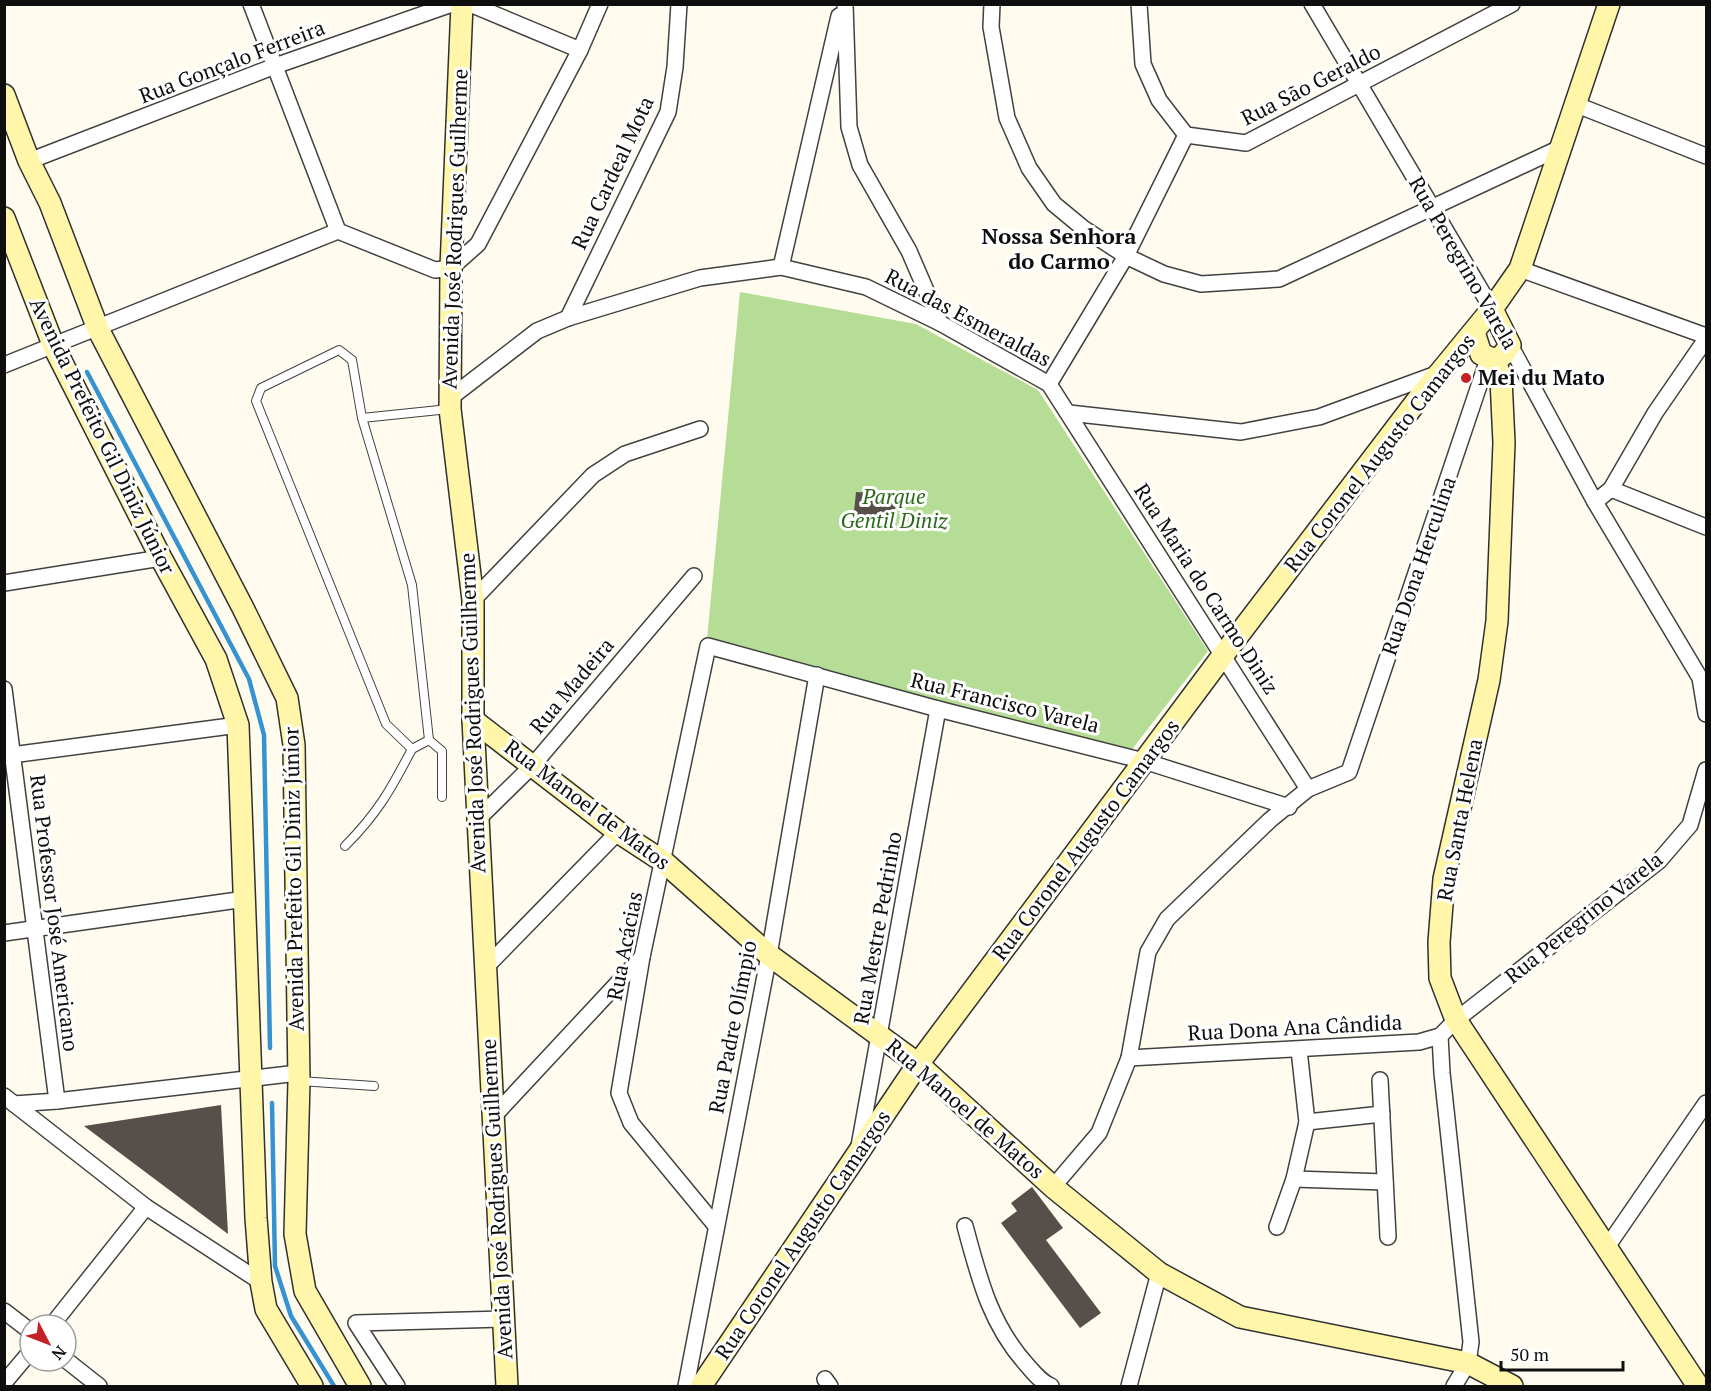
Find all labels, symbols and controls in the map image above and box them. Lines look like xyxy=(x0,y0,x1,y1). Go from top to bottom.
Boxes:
street label: Rua Gonçalo Ferreira xyxy=(135,13,329,109)
street label: Rua São Geraldo xyxy=(1236,37,1385,131)
street label: Avenida José Rodrigues Guilherme xyxy=(434,68,474,390)
street label: Rua Cardeal Mota xyxy=(564,91,660,254)
street label: Rua Peregrino Varela xyxy=(1403,171,1525,354)
district label: Nossa Senhora do Carmo xyxy=(982,221,1136,275)
street label: Rua das Esmeraldas xyxy=(881,262,1056,373)
street label: Avenida Prefeito Gil Diniz Júnior xyxy=(24,293,182,578)
street label: Rua Coronel Augusto Camargos xyxy=(1277,327,1481,577)
place label: Mei du Mato xyxy=(1478,363,1605,391)
marker: Mei du Mato xyxy=(1459,371,1473,385)
street label: Rua Dona Herculina xyxy=(1374,472,1462,659)
street label: Rua Maria do Carmo Diniz xyxy=(1128,478,1285,699)
park label: Parque Gentil Diniz xyxy=(841,482,948,534)
street label: Avenida José Rodrigues Guilherme xyxy=(452,552,492,874)
street label: Rua Madeira xyxy=(523,631,620,739)
street label: Rua Francisco Varela xyxy=(908,665,1103,739)
street label: Rua Coronel Augusto Camargos xyxy=(985,713,1185,966)
street label: Avenida Prefeito Gil Diniz Júnior xyxy=(276,727,310,1031)
street label: Rua Manoel de Matos xyxy=(499,733,676,876)
street label: Rua Santa Helena xyxy=(1430,736,1489,903)
street label: Rua Professor José Americano xyxy=(24,773,86,1053)
street label: Rua Mestre Pedrinho xyxy=(846,829,908,1026)
street label: Rua Peregrino Varela xyxy=(1499,845,1668,989)
street label: Rua Acácias xyxy=(600,889,648,1003)
street label: Rua Padre Olímpio xyxy=(702,938,763,1116)
street label: Rua Dona Ana Cândida xyxy=(1187,1007,1403,1047)
street label: Rua Manoel de Matos xyxy=(881,1032,1051,1185)
street label: Avenida José Rodrigues Guilherme xyxy=(474,1038,518,1360)
street label: Rua Coronel Augusto Camargos xyxy=(708,1104,896,1365)
north arrow xyxy=(18,1313,78,1373)
scale bar xyxy=(1501,1334,1622,1372)
text: N xyxy=(47,1341,71,1365)
text: 50 m xyxy=(1510,1342,1550,1366)

